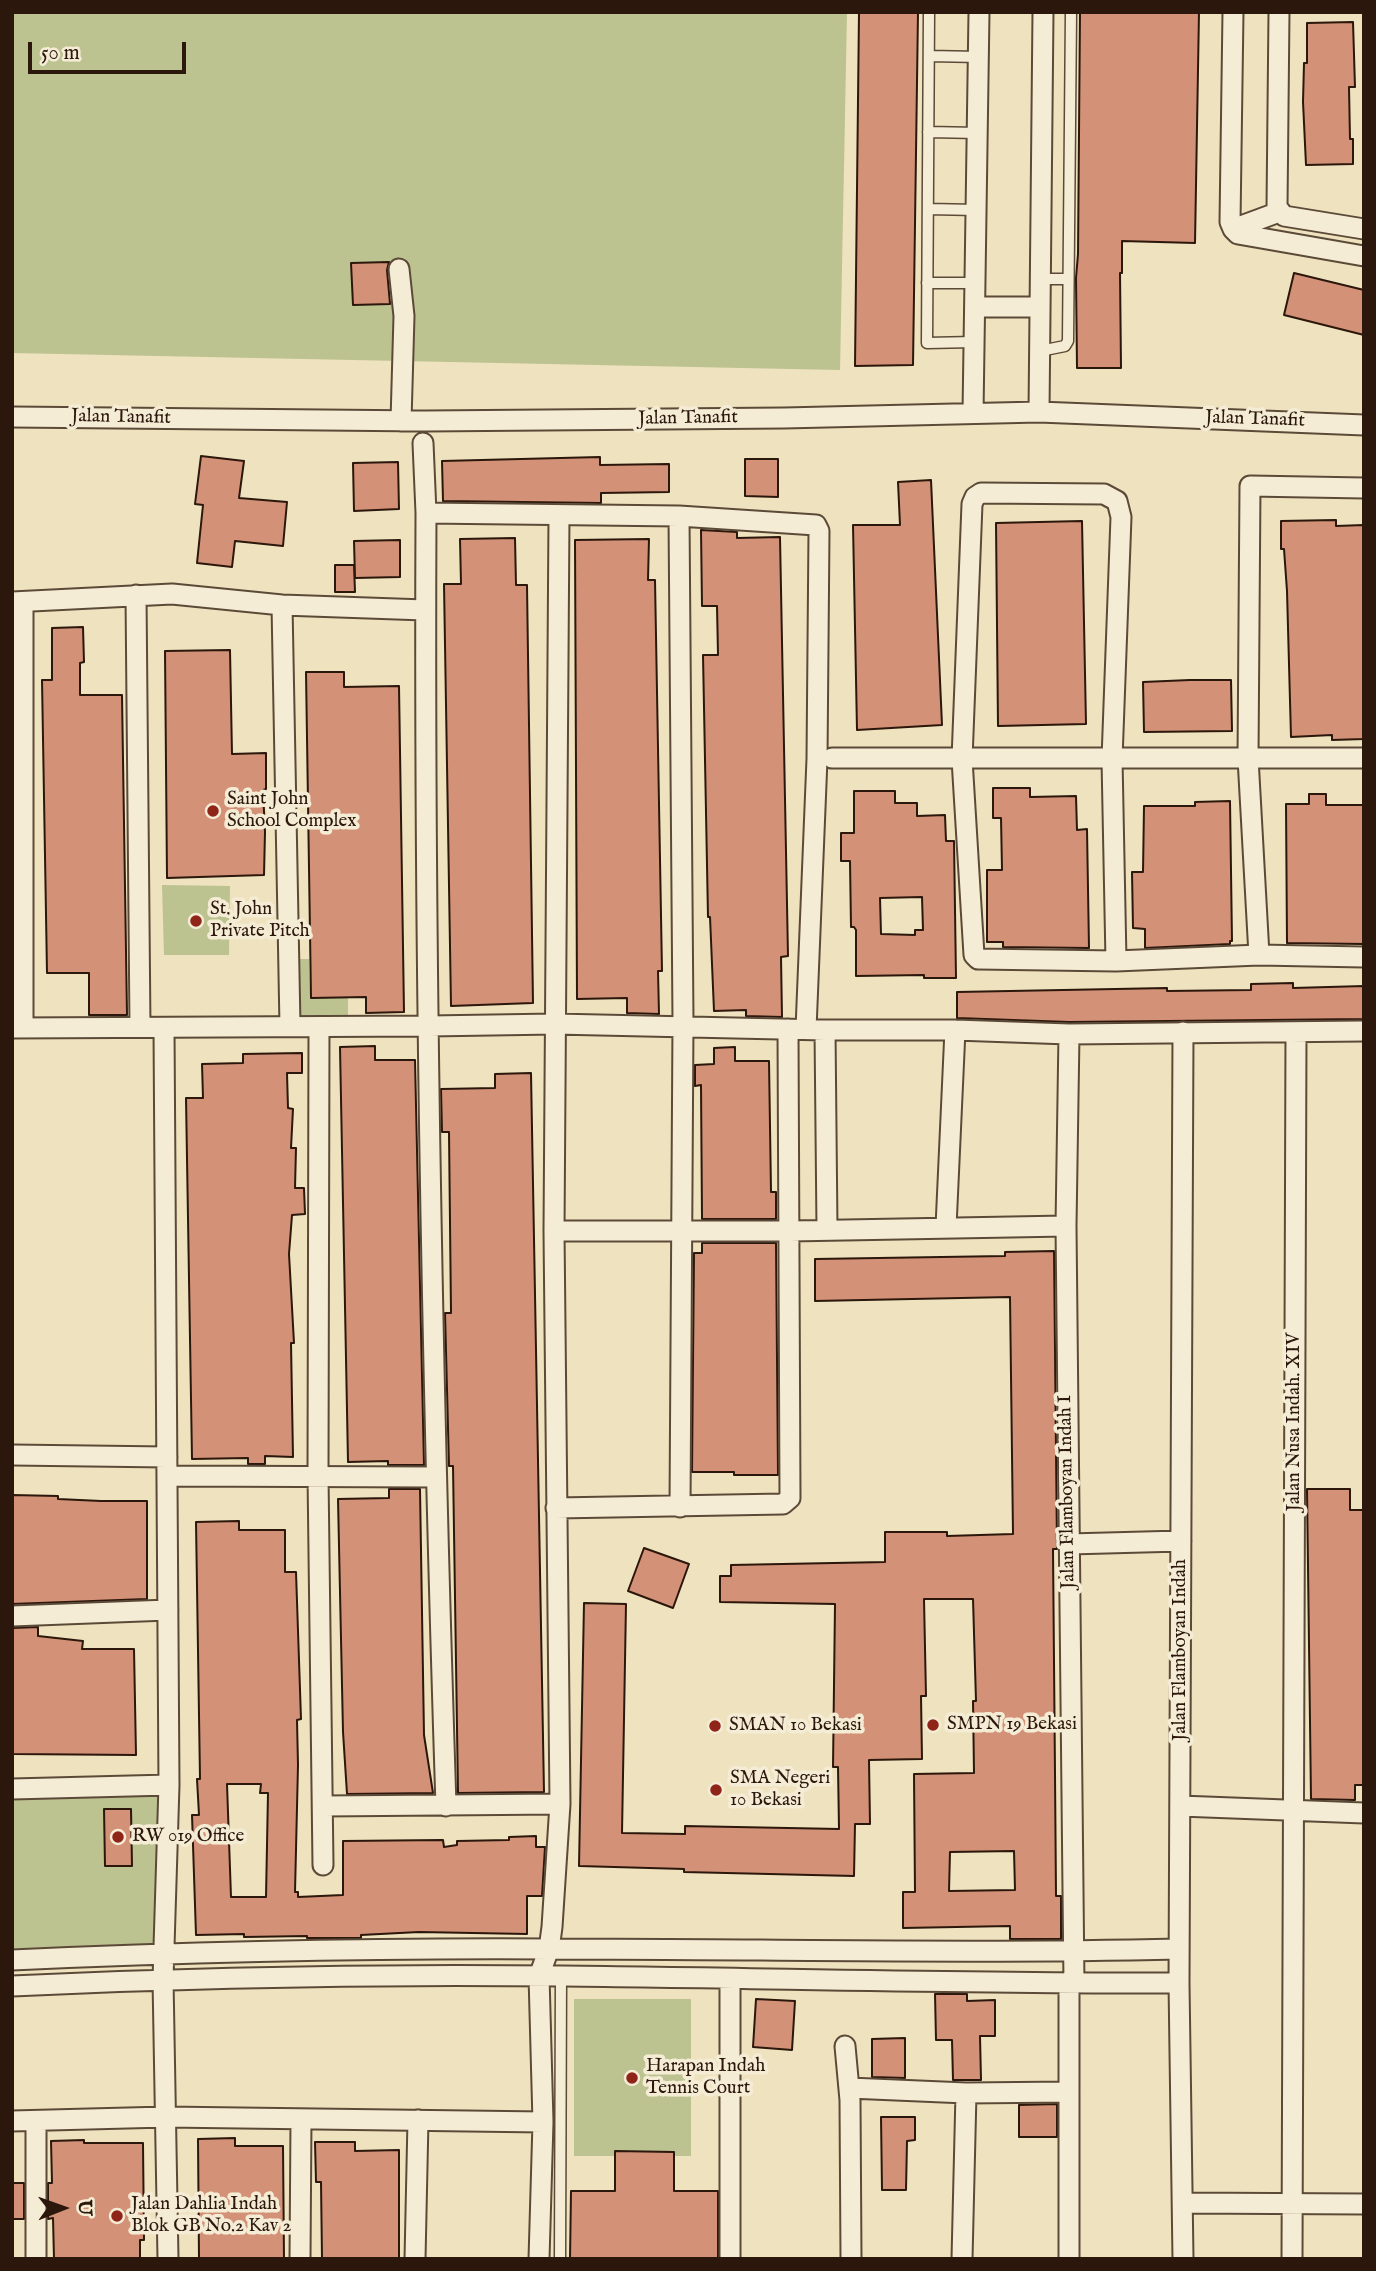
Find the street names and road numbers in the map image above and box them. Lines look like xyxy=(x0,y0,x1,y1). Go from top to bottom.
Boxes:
street label: Jalan Tanafit xyxy=(71,406,171,430)
street label: Jalan Tanafit xyxy=(638,407,738,431)
street label: Jalan Tanafit xyxy=(1205,407,1305,433)
street label: Jalan Nusa Indah. XIV xyxy=(1284,1333,1306,1511)
street label: Jalan Flamboyan Indah I xyxy=(1055,1395,1081,1589)
street label: Jalan Flamboyan Indah xyxy=(1170,1559,1192,1741)

